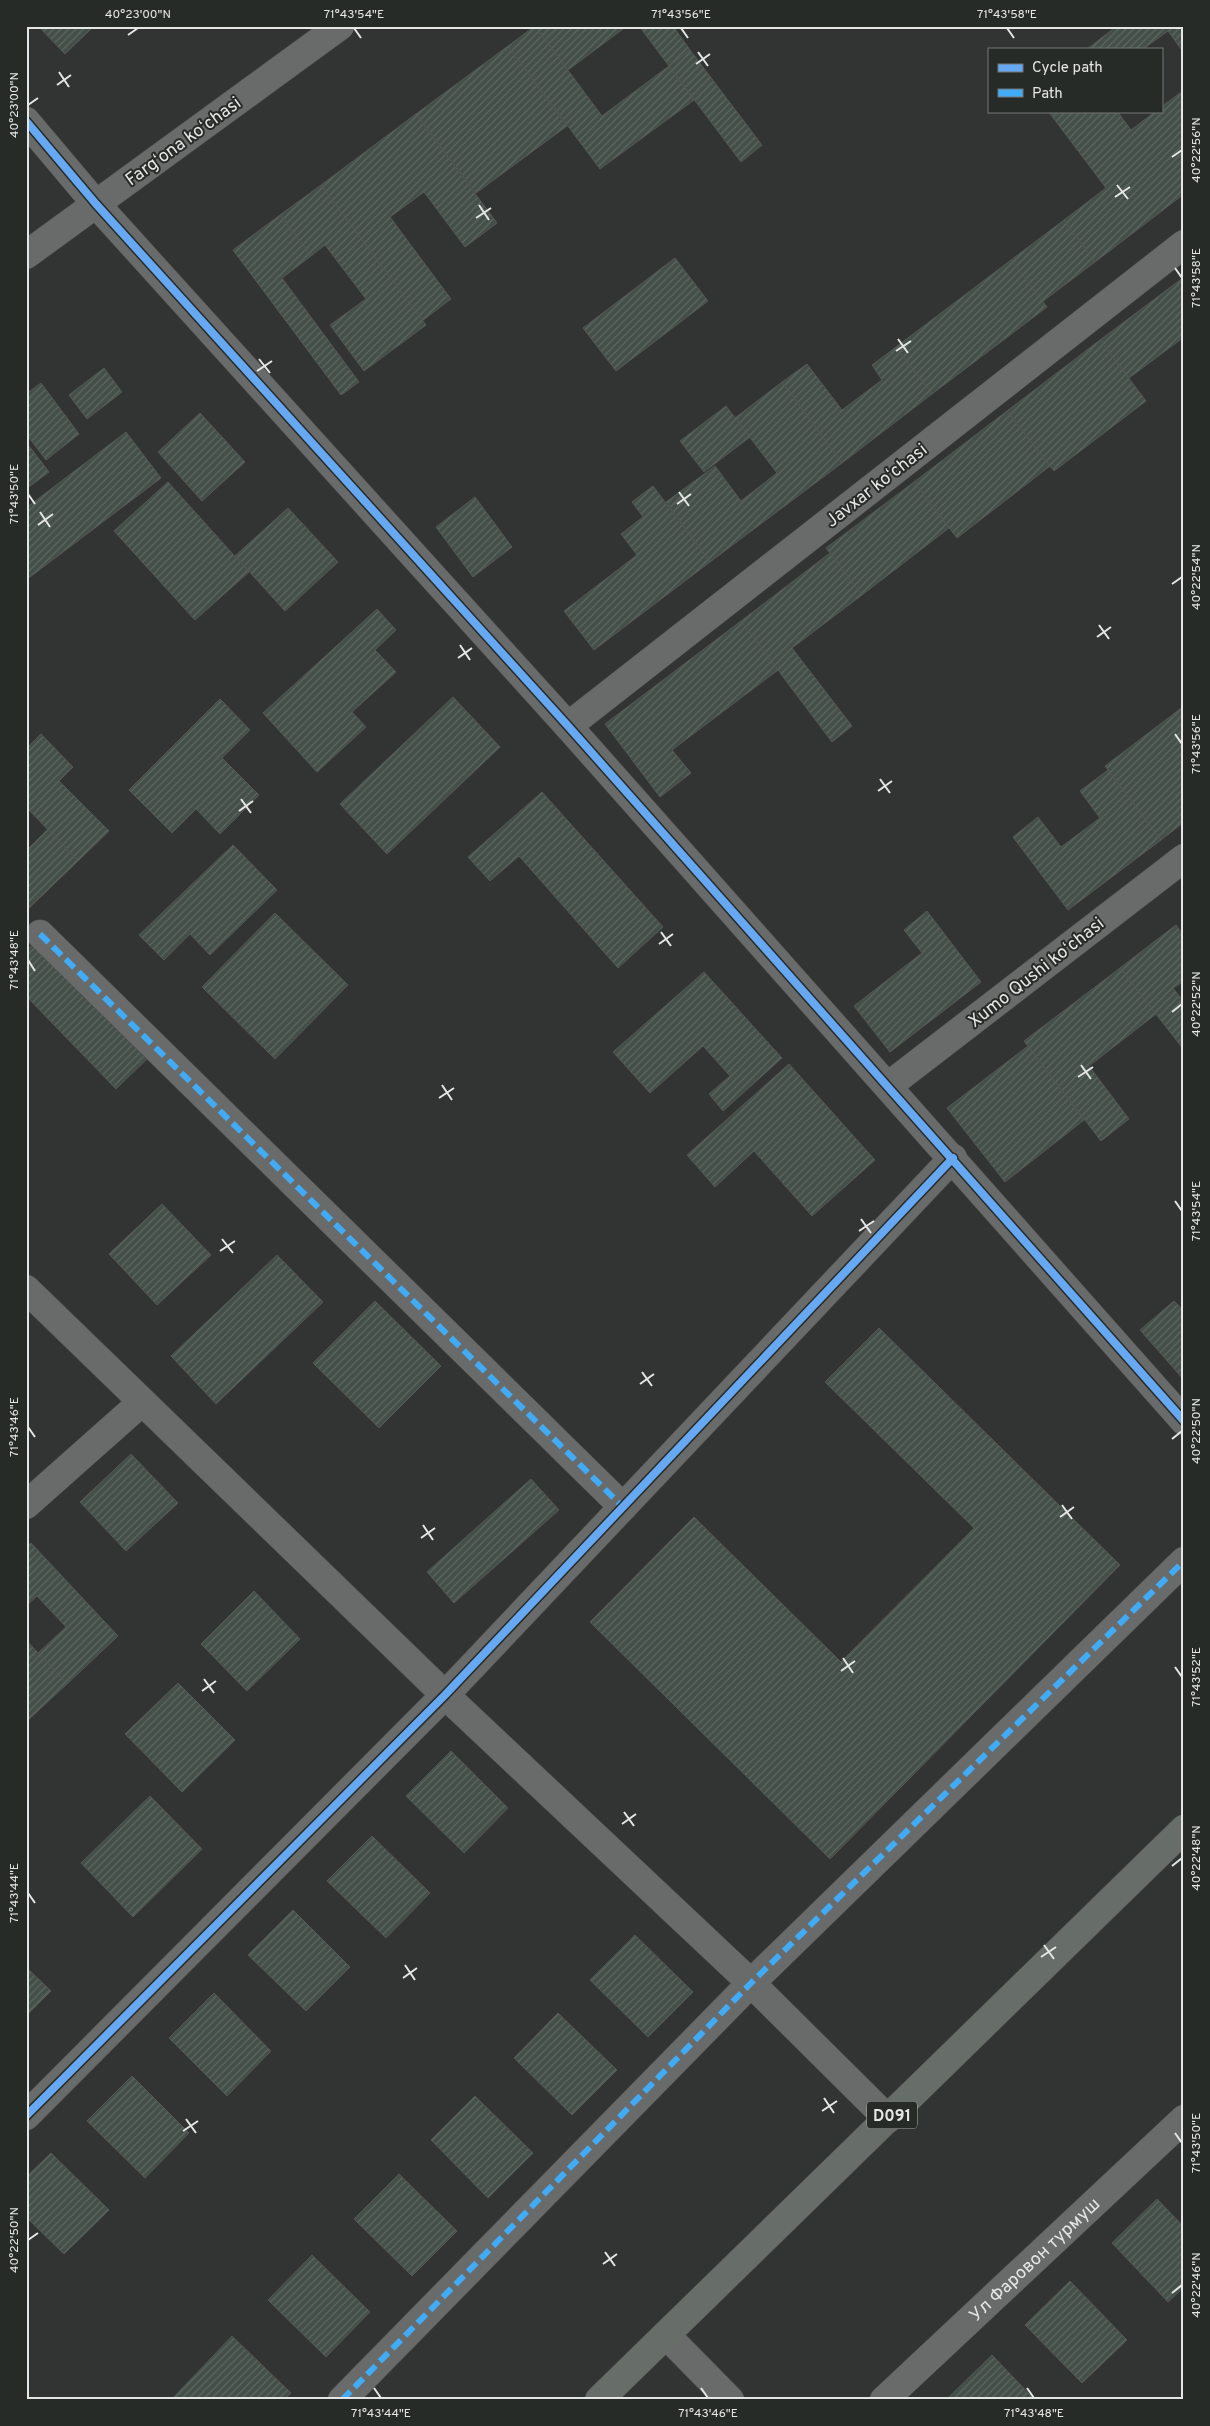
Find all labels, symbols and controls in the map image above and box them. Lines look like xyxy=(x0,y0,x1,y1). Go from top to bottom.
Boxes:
text: 40°23'00"N xyxy=(105,7,171,23)
text: 71°43'54"E xyxy=(324,7,384,23)
text: 71°43'56"E xyxy=(651,7,711,23)
text: 71°43'58"E xyxy=(977,7,1037,23)
legend xyxy=(988,48,1162,112)
text: Cycle path xyxy=(1032,59,1103,78)
text: 40°23'00"N xyxy=(7,72,23,138)
text: Path xyxy=(1032,85,1063,104)
street label: Fargʻona koʻchasi xyxy=(121,92,246,192)
text: 40°22'56"N xyxy=(1189,117,1205,183)
text: 71°43'58"E xyxy=(1189,248,1205,308)
street label: Javxar koʻchasi xyxy=(821,439,933,533)
text: 71°43'50"E xyxy=(7,464,23,524)
text: 40°22'54"N xyxy=(1189,544,1205,610)
text: 71°43'56"E xyxy=(1189,714,1205,774)
street label: Xumo Qushi koʻchasi xyxy=(964,913,1110,1033)
text: 71°43'48"E xyxy=(7,930,23,990)
text: 40°22'52"N xyxy=(1189,971,1205,1037)
text: 71°43'54"E xyxy=(1189,1181,1205,1241)
text: 71°43'46"E xyxy=(7,1397,23,1457)
text: 40°22'50"N xyxy=(1189,1398,1205,1464)
text: 71°43'52"E xyxy=(1189,1647,1205,1707)
text: 40°22'48"N xyxy=(1189,1825,1205,1891)
text: 71°43'44"E xyxy=(7,1863,23,1923)
road number: D091 xyxy=(867,2102,917,2128)
text: 71°43'50"E xyxy=(1189,2113,1205,2173)
street label: Ул Фаровон турмуш xyxy=(965,2193,1106,2327)
text: 40°22'50"N xyxy=(7,2207,23,2273)
text: 40°22'46"N xyxy=(1189,2252,1205,2318)
text: 71°43'44"E xyxy=(351,2406,411,2422)
text: 71°43'46"E xyxy=(678,2406,738,2422)
text: 71°43'48"E xyxy=(1004,2406,1064,2422)

